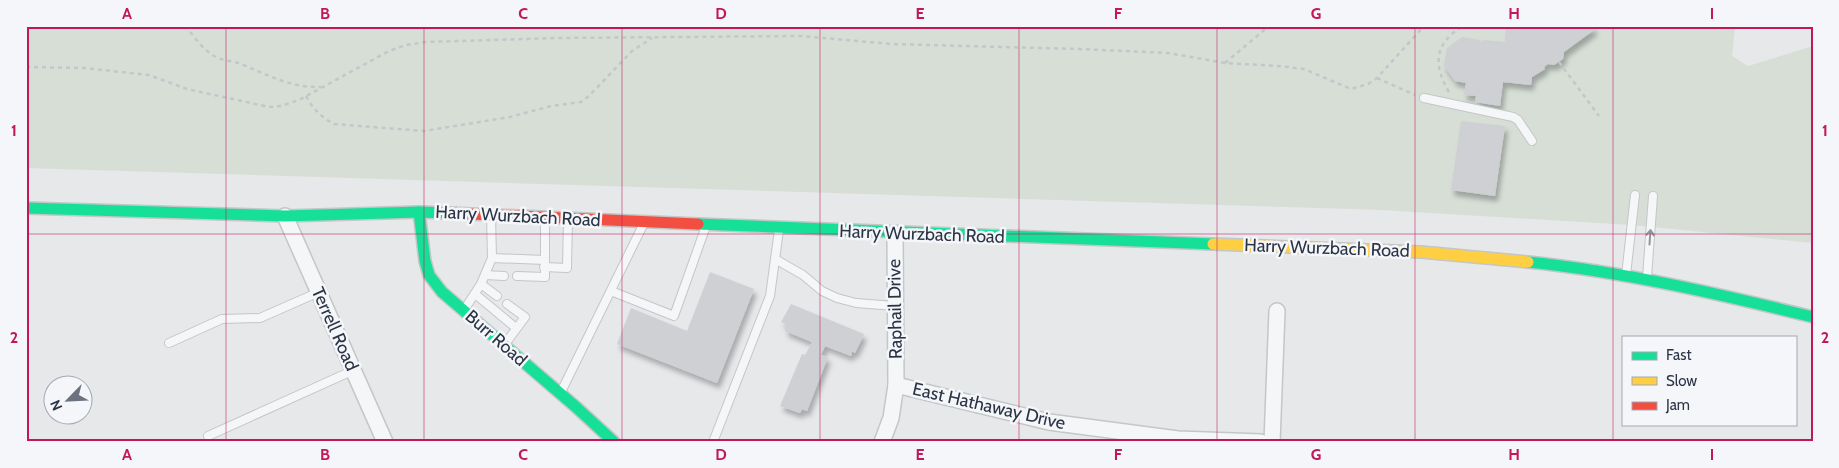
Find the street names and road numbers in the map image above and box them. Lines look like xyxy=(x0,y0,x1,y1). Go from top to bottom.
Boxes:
street label: Harry Wurzbach Road xyxy=(435,201,601,231)
street label: Harry Wurzbach Road xyxy=(839,220,1005,248)
street label: Harry Wurzbach Road xyxy=(1244,234,1410,262)
street label: Raphail Drive xyxy=(883,259,907,359)
street label: Terrell Road xyxy=(307,284,363,374)
street label: Burr Road xyxy=(461,305,531,371)
street label: East Hathaway Drive xyxy=(910,378,1068,434)

